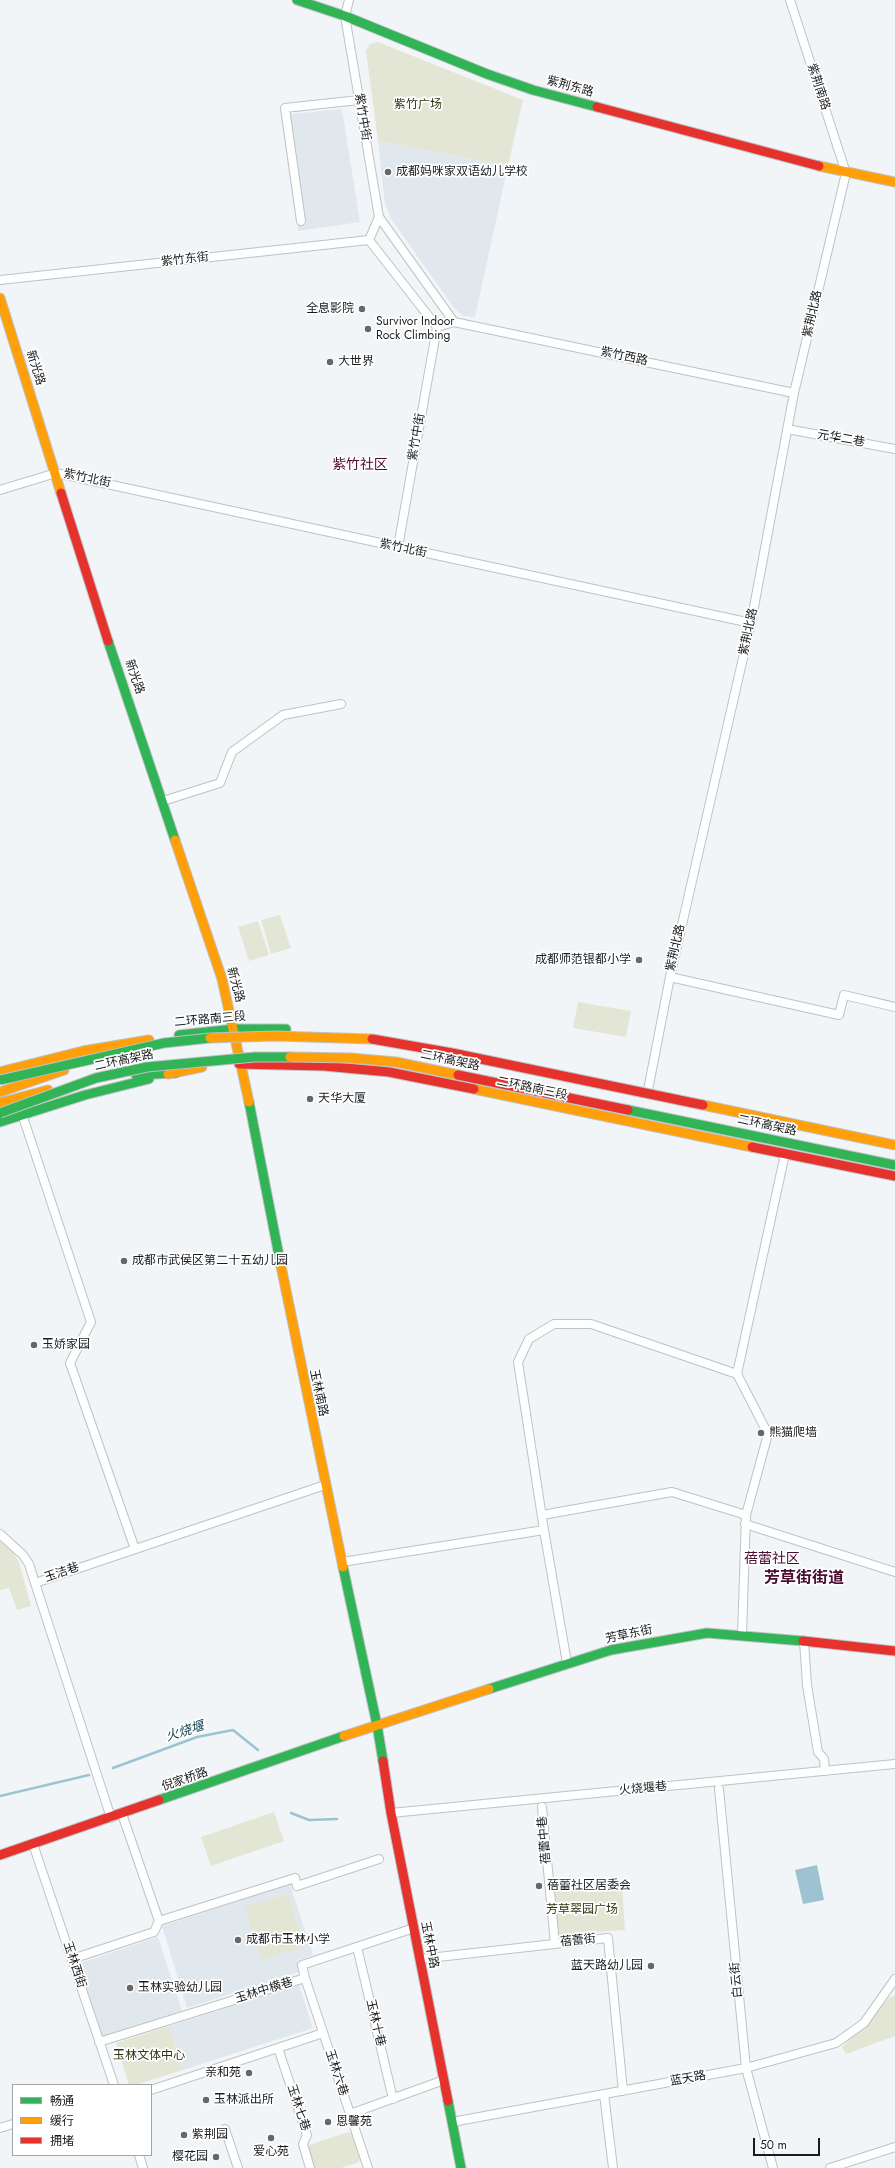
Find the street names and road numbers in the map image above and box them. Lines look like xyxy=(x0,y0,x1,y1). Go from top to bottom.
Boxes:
street label: 紫荆南路 xyxy=(804,62,832,112)
street label: 紫荆东路 xyxy=(545,74,595,100)
street label: 紫竹中街 xyxy=(351,92,373,142)
street label: 紫竹东街 xyxy=(160,250,210,270)
street label: 紫荆北路 xyxy=(801,289,825,339)
street label: 紫竹西路 xyxy=(599,345,649,369)
street label: 新光路 xyxy=(23,349,47,387)
street label: 紫竹中街 xyxy=(406,412,428,462)
street label: 元华二巷 xyxy=(816,428,866,450)
street label: 紫竹北街 xyxy=(62,467,112,491)
street label: 紫竹北街 xyxy=(378,537,428,561)
street label: 紫荆北路 xyxy=(737,607,761,657)
street label: 新光路 xyxy=(121,658,147,696)
street label: 紫荆北路 xyxy=(664,923,688,973)
street label: 新光路 xyxy=(223,966,247,1004)
street label: 二环路南三段 xyxy=(174,1010,246,1030)
street label: 二环高架路 xyxy=(93,1048,155,1074)
street label: 二环高架路 xyxy=(419,1048,481,1074)
street label: 二环路南三段 xyxy=(495,1074,569,1104)
street label: 二环高架路 xyxy=(736,1113,798,1139)
street label: 玉林南路 xyxy=(306,1368,330,1418)
street label: 玉洁巷 xyxy=(43,1560,81,1586)
street label: 芳草东街 xyxy=(604,1623,654,1647)
street label: 倪家桥路 xyxy=(160,1765,210,1795)
street label: 火烧堰巷 xyxy=(618,1780,668,1798)
street label: 蓓蕾中巷 xyxy=(536,1815,554,1865)
street label: 玉林中路 xyxy=(417,1920,441,1970)
street label: 蓓蕾街 xyxy=(559,1932,597,1950)
street label: 玉林西街 xyxy=(60,1940,88,1990)
street label: 白云街 xyxy=(728,1961,746,1999)
street label: 玉林中横巷 xyxy=(233,1975,295,2007)
street label: 玉林十巷 xyxy=(363,1998,387,2048)
street label: 玉林六巷 xyxy=(322,2048,350,2098)
street label: 蓝天路 xyxy=(669,2069,707,2089)
street label: 玉林七巷 xyxy=(284,2083,312,2133)

